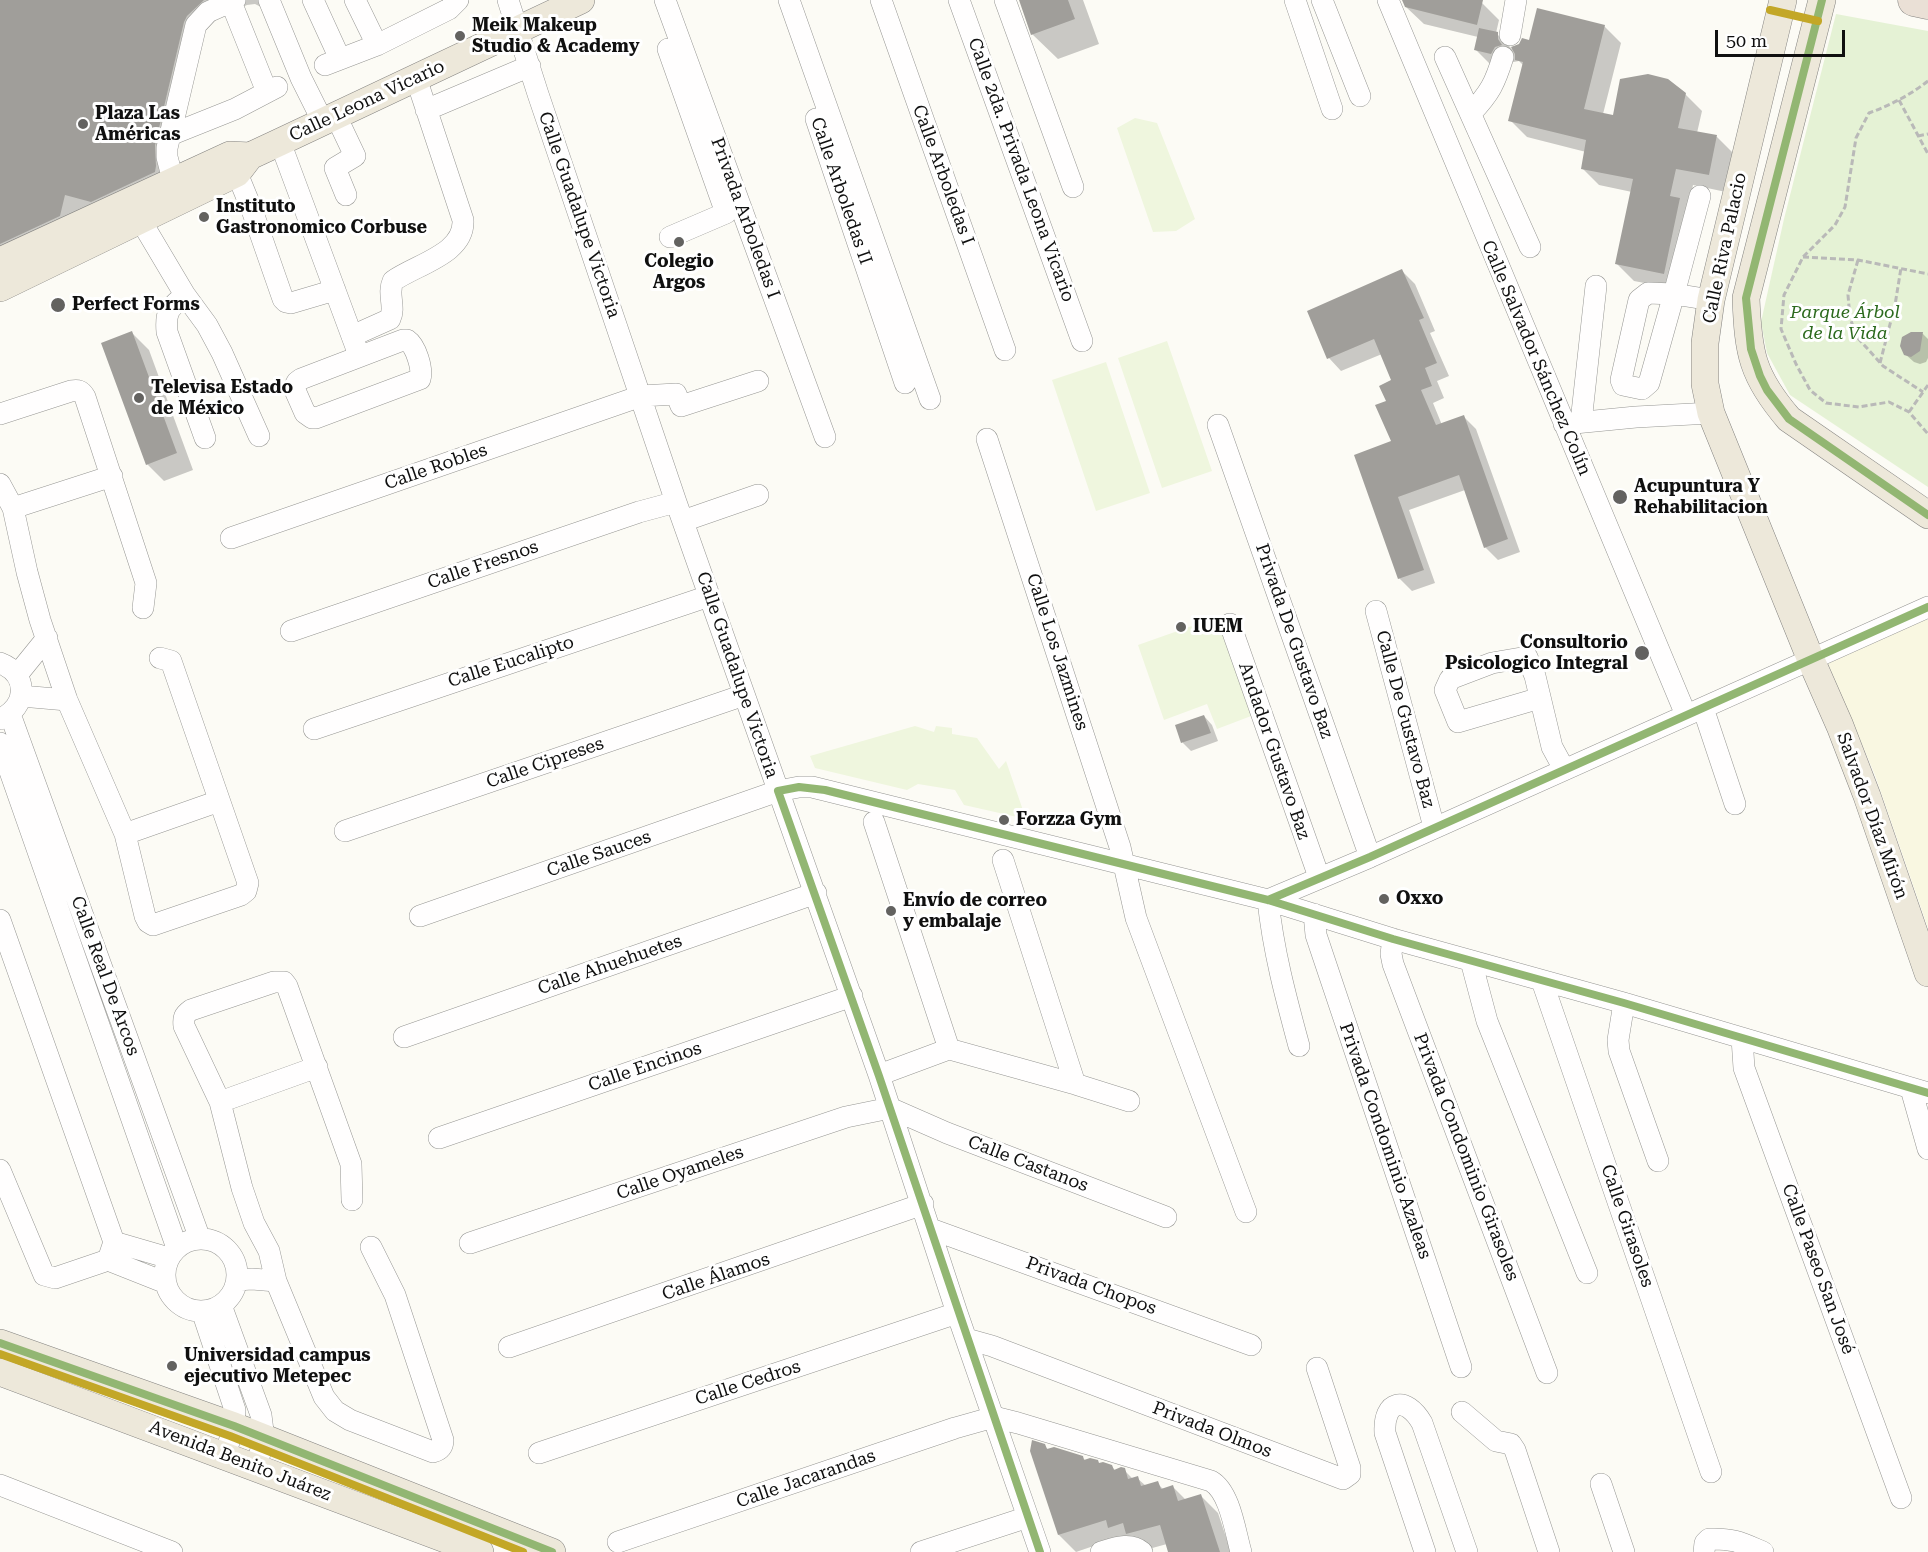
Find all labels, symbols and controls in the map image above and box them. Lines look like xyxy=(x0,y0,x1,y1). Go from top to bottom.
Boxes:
place label: Meik Makeup Studio & Academy xyxy=(472,15,640,57)
scale bar xyxy=(1718,18,1848,56)
marker: Meik Makeup Studio & Academy xyxy=(453,29,467,43)
text: 50 m xyxy=(1726,30,1767,51)
street label: Calle 2da. Privada Leona Vicario xyxy=(963,35,1079,305)
street label: Calle Leona Vicario xyxy=(286,56,448,146)
street label: Calle Arboledas I xyxy=(908,102,978,248)
place label: Plaza Las Américas xyxy=(95,103,181,146)
street label: Calle Guadalupe Victoria xyxy=(534,109,624,321)
street label: Calle Arboledas II xyxy=(806,115,876,267)
marker: Plaza Las Américas xyxy=(76,117,90,131)
street label: Privada Arboledas I xyxy=(706,135,784,301)
street label: Calle Riva Palacio xyxy=(1698,171,1752,325)
place label: Instituto Gastronomico Corbuse xyxy=(216,196,427,238)
marker: Instituto Gastronomico Corbuse xyxy=(197,210,211,224)
marker: Colegio Argos xyxy=(672,235,686,249)
street label: Calle Salvador Sánchez Colín xyxy=(1477,237,1595,479)
place label: Colegio Argos xyxy=(644,251,714,294)
place label: Perfect Forms xyxy=(72,294,200,316)
marker: Perfect Forms xyxy=(49,296,67,314)
park label: Parque Árbol de la Vida xyxy=(1790,302,1900,344)
place label: Televisa Estado de México xyxy=(151,377,293,420)
marker: Televisa Estado de México xyxy=(132,391,146,405)
street label: Calle Robles xyxy=(382,439,490,495)
place label: Acupuntura Y Rehabilitacion xyxy=(1634,476,1768,518)
marker: Acupuntura Y Rehabilitacion xyxy=(1611,488,1629,506)
street label: Calle Fresnos xyxy=(425,536,541,594)
street label: Privada De Gustavo Baz xyxy=(1250,541,1338,741)
street label: Calle Guadalupe Victoria xyxy=(692,569,782,781)
street label: Calle Los Jazmines xyxy=(1021,571,1093,733)
place label: IUEM xyxy=(1193,616,1243,638)
marker: IUEM xyxy=(1174,620,1188,634)
street label: Calle De Gustavo Baz xyxy=(1371,628,1439,810)
street label: Calle Eucalipto xyxy=(445,631,577,693)
place label: Consultorio Psicologico Integral xyxy=(1445,632,1628,674)
marker: Consultorio Psicologico Integral xyxy=(1633,644,1651,662)
street label: Andador Gustavo Baz xyxy=(1234,660,1314,842)
street label: Salvador Díaz Mirón xyxy=(1832,730,1912,902)
street label: Calle Cipreses xyxy=(483,733,607,793)
place label: Forzza Gym xyxy=(1016,809,1122,831)
marker: Forzza Gym xyxy=(997,813,1011,827)
street label: Calle Sauces xyxy=(544,826,654,882)
place label: Oxxo xyxy=(1396,888,1443,910)
place label: Envío de correo y embalaje xyxy=(903,890,1047,932)
marker: Oxxo xyxy=(1377,892,1391,906)
street label: Calle Real De Arcos xyxy=(66,893,144,1059)
marker: Envío de correo y embalaje xyxy=(884,904,898,918)
street label: Calle Ahuehuetes xyxy=(535,930,685,1000)
street label: Privada Condominio Azaleas xyxy=(1334,1020,1436,1262)
street label: Privada Condominio Girasoles xyxy=(1409,1030,1523,1284)
street label: Calle Encinos xyxy=(586,1038,704,1096)
street label: Calle Castanos xyxy=(965,1131,1091,1197)
street label: Calle Oyameles xyxy=(614,1141,746,1205)
street label: Calle Girasoles xyxy=(1596,1162,1658,1290)
street label: Calle Paseo San José xyxy=(1777,1181,1859,1357)
street label: Calle Álamos xyxy=(659,1248,773,1306)
street label: Privada Chopos xyxy=(1023,1252,1159,1320)
place label: Universidad campus ejecutivo Metepec xyxy=(184,1345,371,1388)
street label: Calle Cedros xyxy=(693,1356,803,1410)
marker: Universidad campus ejecutivo Metepec xyxy=(165,1359,179,1373)
street label: Privada Olmos xyxy=(1149,1397,1275,1463)
street label: Avenida Benito Juárez xyxy=(146,1416,334,1506)
street label: Calle Jacarandas xyxy=(734,1445,878,1513)

